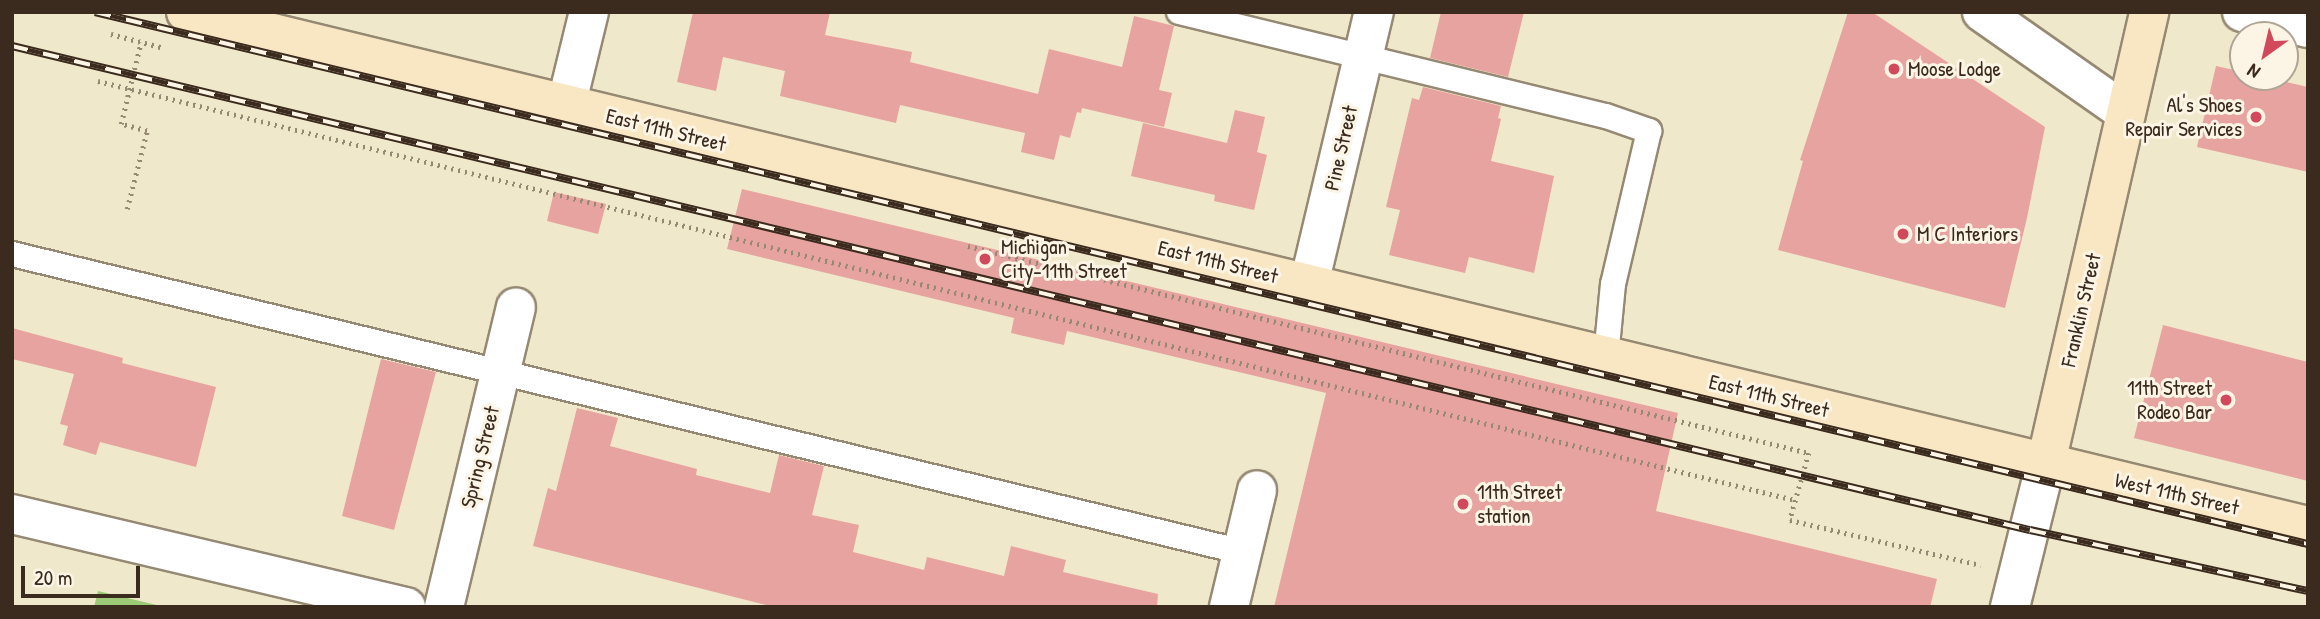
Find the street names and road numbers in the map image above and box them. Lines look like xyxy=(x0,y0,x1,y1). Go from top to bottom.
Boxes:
street label: East 11th Street xyxy=(603,103,729,157)
street label: Pine Street xyxy=(1319,103,1363,193)
street label: East 11th Street xyxy=(1155,235,1281,289)
street label: Franklin Street xyxy=(2056,251,2106,369)
street label: East 11th Street xyxy=(1706,369,1832,423)
street label: Spring Street xyxy=(455,404,505,510)
street label: West 11th Street xyxy=(2113,468,2241,520)

